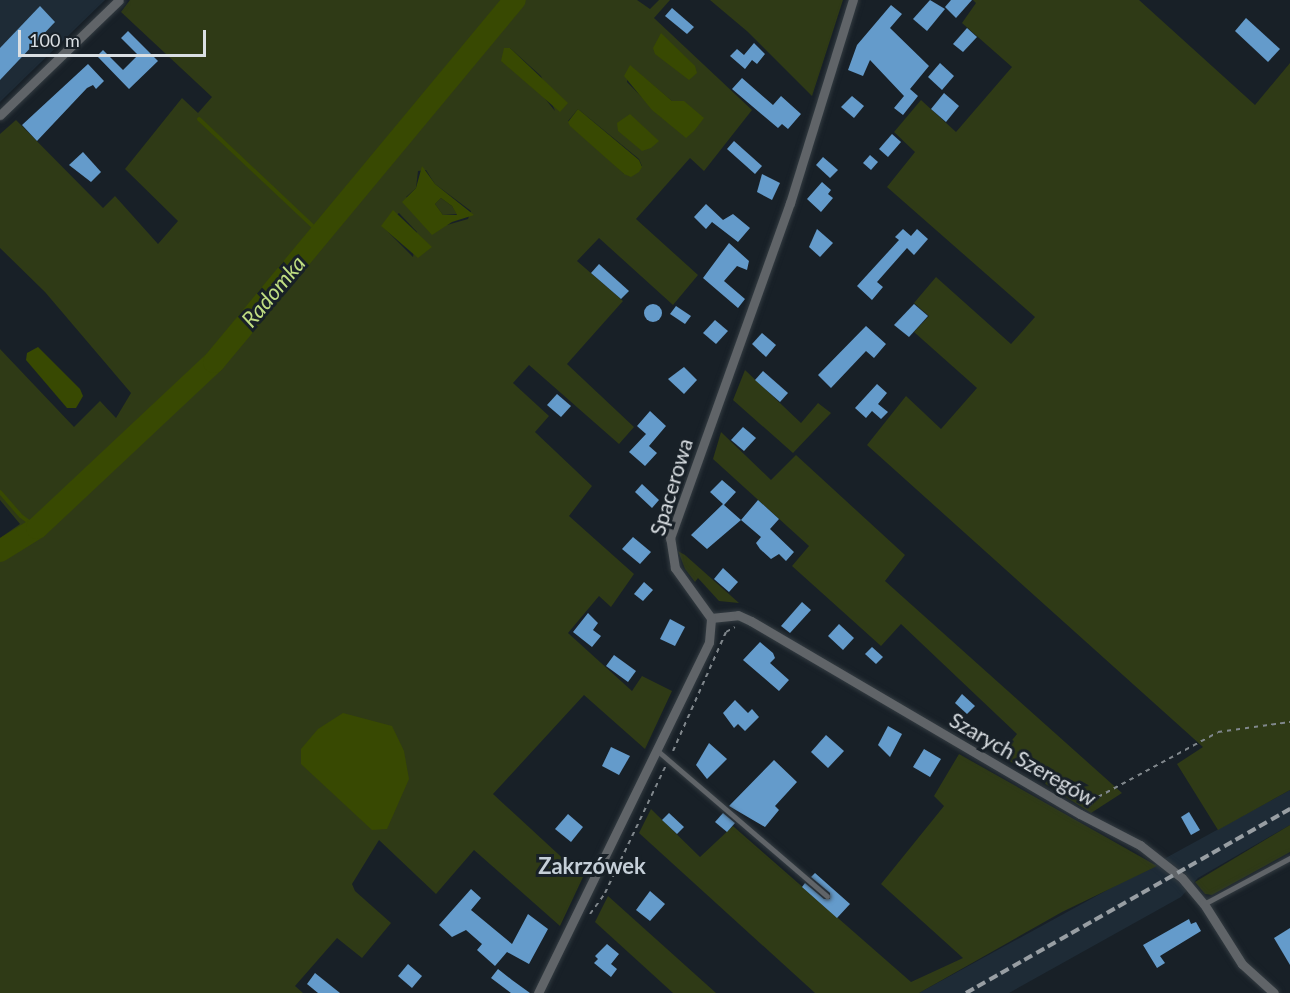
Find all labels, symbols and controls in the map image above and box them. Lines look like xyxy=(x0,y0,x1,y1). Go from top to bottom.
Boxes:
scale bar xyxy=(21,18,208,56)
text: 100 m xyxy=(29,29,80,51)
water label: Radomka xyxy=(236,250,310,332)
street label: Spacerowa xyxy=(644,435,698,539)
street label: Szarych Szeregów xyxy=(945,707,1101,811)
district label: Zakrzówek xyxy=(538,853,646,879)

